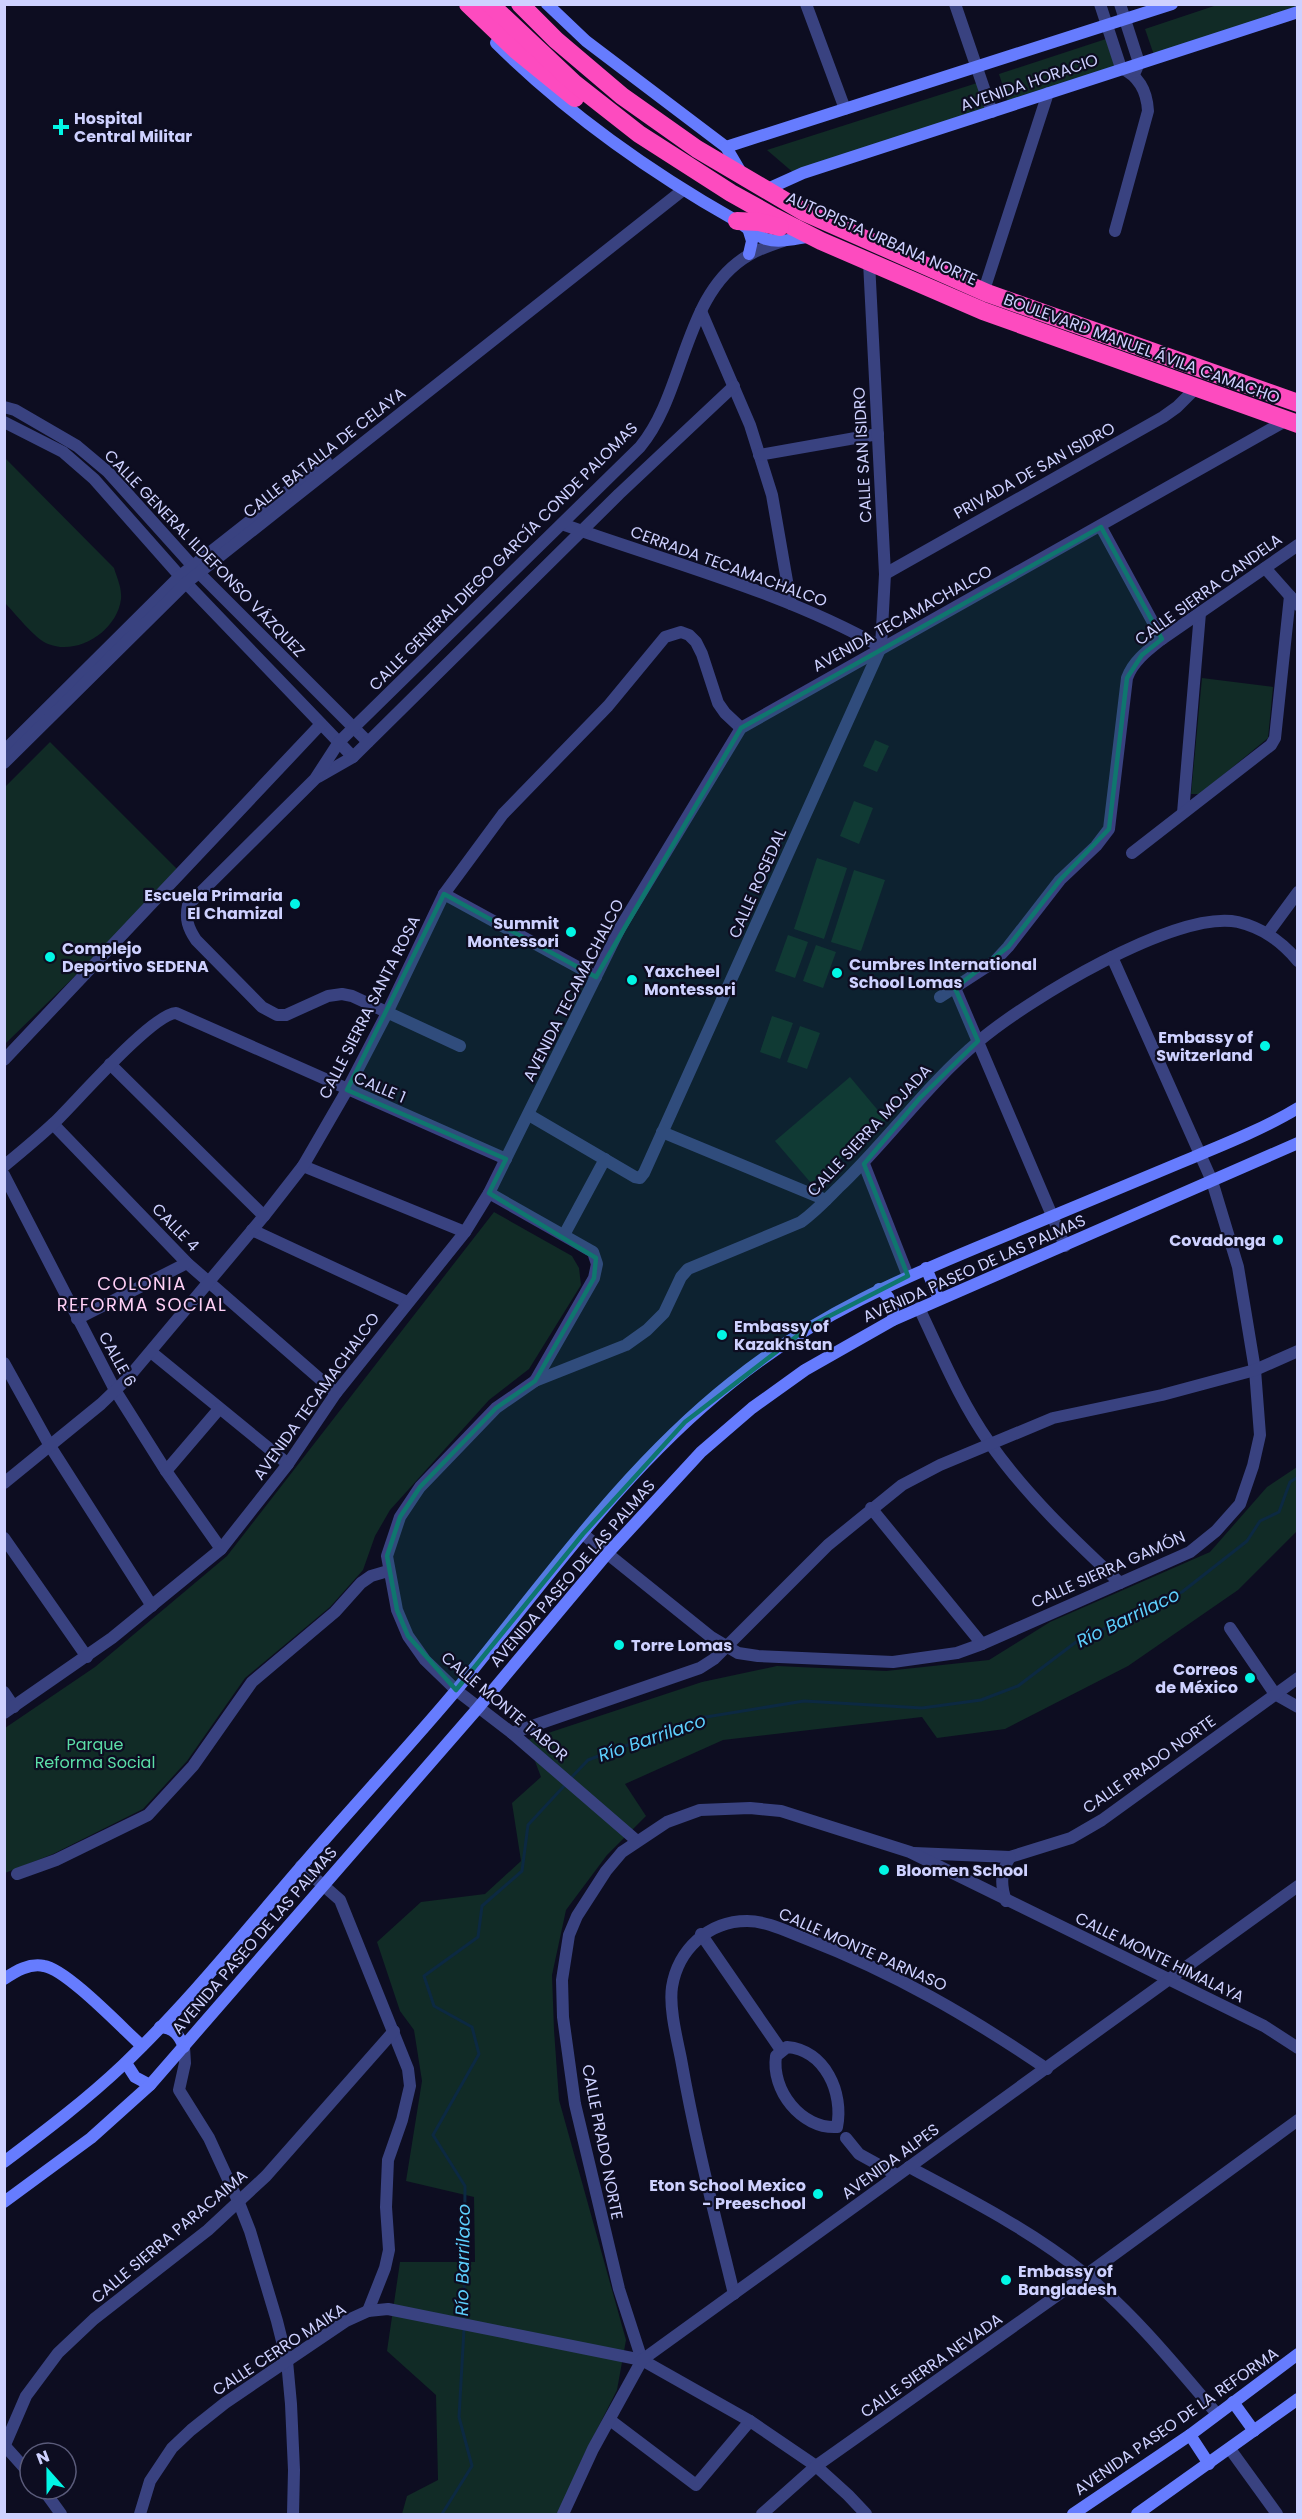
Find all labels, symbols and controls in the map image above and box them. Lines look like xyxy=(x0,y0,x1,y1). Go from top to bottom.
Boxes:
street label: AVENIDA HORACIO xyxy=(957,48,1101,117)
place label: Hospital Central Militar xyxy=(74,107,192,148)
marker: Hospital Central Militar xyxy=(52,118,70,136)
street label: AUTOPISTA URBANA NORTE xyxy=(783,186,981,291)
street label: BOULEVARD MANUEL ÁVILA CAMACHO xyxy=(1001,288,1283,409)
street label: CALLE BATALLA DE CELAYA xyxy=(238,381,411,523)
street label: CALLE SAN ISIDRO xyxy=(847,386,878,523)
street label: PRIVADA DE SAN ISIDRO xyxy=(949,416,1119,524)
street label: CALLE GENERAL DIEGO GARCÍA CONDE PALOMAS xyxy=(364,417,643,696)
street label: CALLE GENERAL ILDEFONSO VÁZQUEZ xyxy=(99,445,310,662)
street label: CERRADA TECAMACHALCO xyxy=(627,520,830,613)
street label: CALLE SIERRA CANDELA xyxy=(1130,528,1287,651)
street label: AVENIDA TECAMACHALCO xyxy=(808,559,996,677)
street label: CALLE ROSEDAL xyxy=(723,824,792,942)
place label: Escuela Primaria El Chamizal xyxy=(144,884,283,925)
street label: AVENIDA TECAMACHALCO xyxy=(517,895,630,1085)
marker: Escuela Primaria El Chamizal xyxy=(288,897,302,911)
street label: CALLE SIERRA SANTA ROSA xyxy=(313,911,426,1103)
place label: Summit Montessori xyxy=(467,912,559,953)
marker: Summit Montessori xyxy=(564,925,578,939)
place label: Complejo Deportivo SEDENA xyxy=(62,937,209,978)
marker: Complejo Deportivo SEDENA xyxy=(43,950,57,964)
place label: Cumbres International School Lomas xyxy=(849,953,1037,994)
place label: Yaxcheel Montessori xyxy=(644,960,736,1001)
marker: Cumbres International School Lomas xyxy=(830,966,844,980)
marker: Yaxcheel Montessori xyxy=(625,973,639,987)
place label: Embassy of Switzerland xyxy=(1156,1026,1253,1067)
marker: Embassy of Switzerland xyxy=(1258,1039,1272,1053)
street label: CALLE SIERRA MOJADA xyxy=(802,1059,937,1202)
street label: CALLE 1 xyxy=(350,1066,409,1109)
street label: CALLE 4 xyxy=(147,1198,205,1257)
street label: AVENIDA PASEO DE LAS PALMAS xyxy=(859,1209,1089,1328)
place label: Covadonga xyxy=(1169,1229,1266,1252)
marker: Covadonga xyxy=(1271,1233,1285,1247)
district label: COLONIA REFORMA SOCIAL xyxy=(57,1271,227,1317)
street label: AVENIDA TECAMACHALCO xyxy=(248,1308,385,1485)
place label: Embassy of Kazakhstan xyxy=(734,1315,833,1356)
street label: CALLE 6 xyxy=(93,1328,142,1391)
marker: Embassy of Kazakhstan xyxy=(715,1328,729,1342)
street label: AVENIDA PASEO DE LAS PALMAS xyxy=(484,1474,660,1672)
street label: CALLE SIERRA GAMÓN xyxy=(1028,1525,1189,1614)
water label: Río Barrilaco xyxy=(1072,1582,1184,1653)
place label: Torre Lomas xyxy=(631,1634,732,1657)
marker: Torre Lomas xyxy=(612,1638,626,1652)
street label: CALLE MONTE TABOR xyxy=(436,1646,573,1767)
place label: Correos de México xyxy=(1155,1658,1238,1699)
marker: Correos de México xyxy=(1243,1671,1257,1685)
water label: Río Barrilaco xyxy=(595,1707,709,1768)
street label: CALLE PRADO NORTE xyxy=(1078,1710,1221,1819)
park label: Parque Reforma Social xyxy=(35,1733,155,1774)
street label: AVENIDA PASEO DE LAS PALMAS xyxy=(166,1841,342,2039)
place label: Bloomen School xyxy=(896,1859,1028,1882)
marker: Bloomen School xyxy=(877,1863,891,1877)
street label: CALLE MONTE PARNASO xyxy=(775,1902,951,1997)
street label: CALLE MONTE HIMALAYA xyxy=(1071,1906,1248,2009)
street label: CALLE PRADO NORTE xyxy=(576,2062,629,2222)
street label: AVENIDA ALPES xyxy=(837,2118,944,2205)
street label: CALLE SIERRA PARACAIMA xyxy=(86,2164,253,2309)
place label: Eton School Mexico - Preeschool xyxy=(649,2174,806,2215)
marker: Eton School Mexico - Preeschool xyxy=(811,2187,825,2201)
water label: Río Barrilaco xyxy=(449,2204,476,2316)
place label: Embassy of Bangladesh xyxy=(1018,2260,1117,2301)
marker: Embassy of Bangladesh xyxy=(999,2273,1013,2287)
street label: CALLE CERRO MAIKA xyxy=(208,2297,351,2401)
street label: CALLE SIERRA NEVADA xyxy=(856,2308,1007,2423)
street label: AVENIDA PASEO DE LA REFORMA xyxy=(1070,2342,1283,2501)
north arrow xyxy=(18,2441,78,2501)
text: N xyxy=(33,2445,53,2470)

